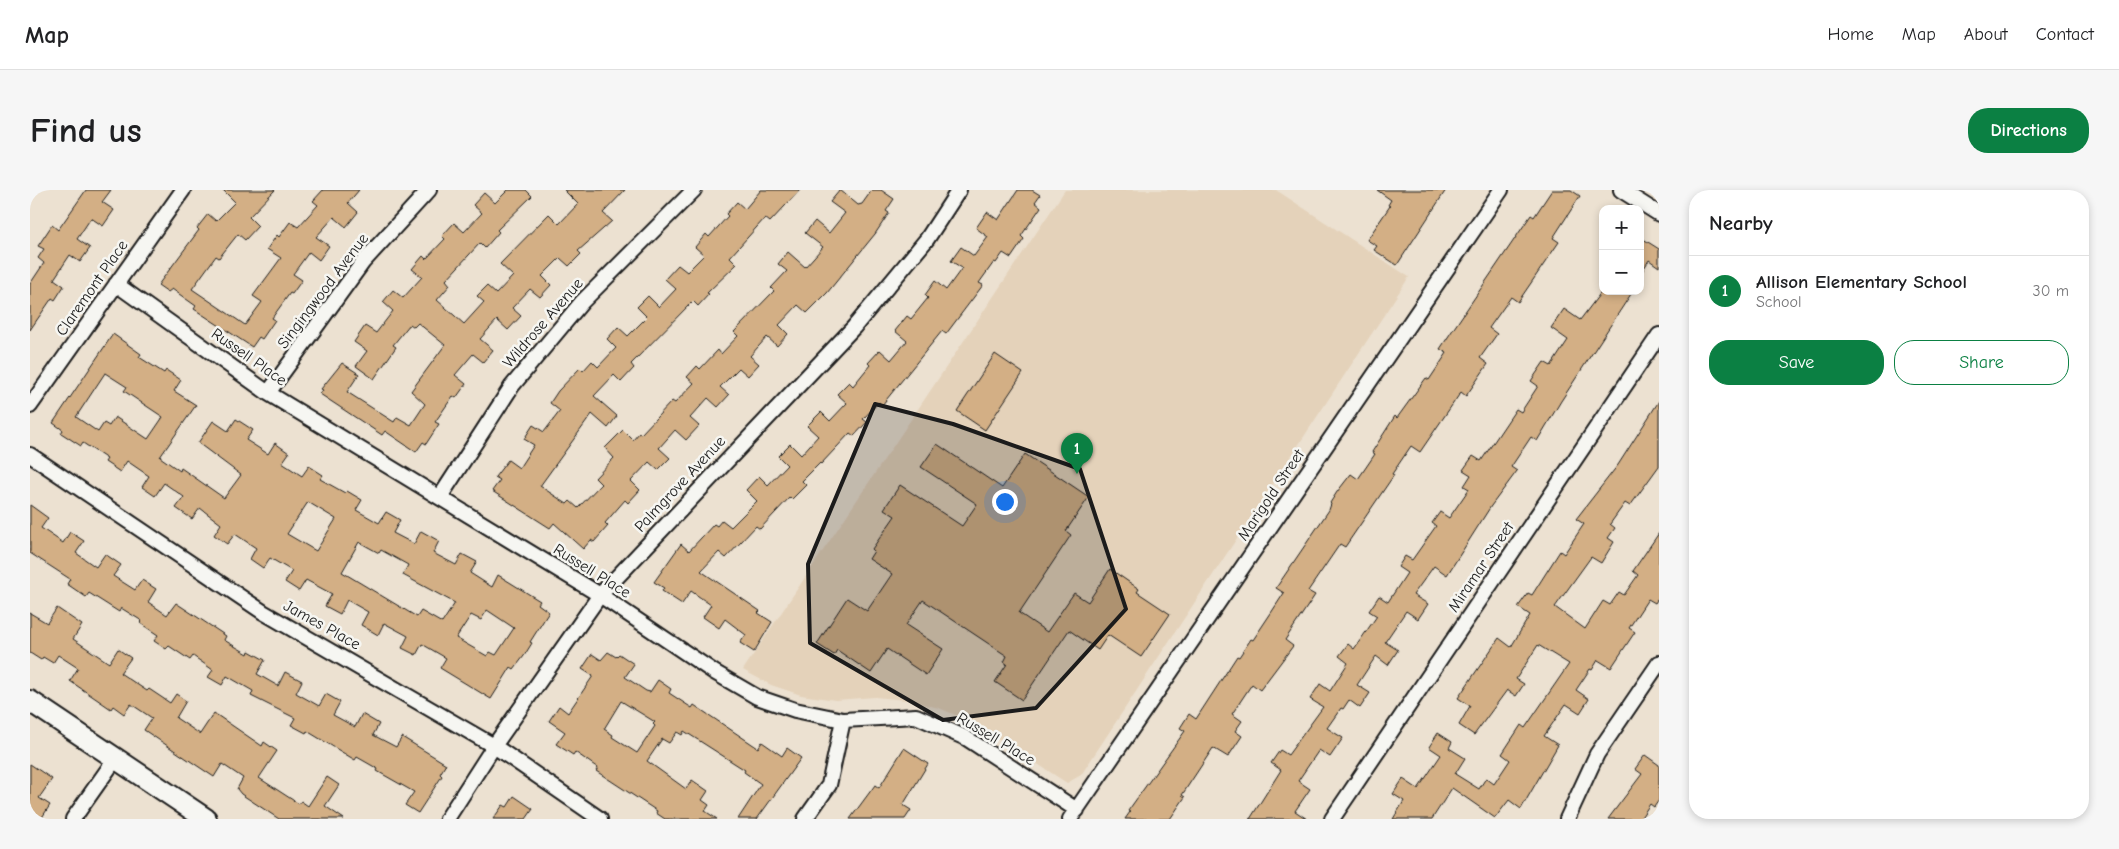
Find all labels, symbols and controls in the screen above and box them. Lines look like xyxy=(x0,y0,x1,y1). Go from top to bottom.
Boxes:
text: Map xyxy=(25,21,69,49)
text: Home xyxy=(1827,24,1874,45)
text: Map xyxy=(1902,24,1936,45)
text: About xyxy=(1964,24,2008,45)
text: Contact xyxy=(2036,24,2094,45)
button: Directions xyxy=(1968,108,2089,153)
text: Find us xyxy=(30,110,142,151)
map controls xyxy=(1599,205,1644,295)
button: + xyxy=(1599,205,1644,250)
text: Nearby xyxy=(1709,211,1773,235)
street label: Singingwood Avenue xyxy=(274,230,372,352)
street label: Claremont Place xyxy=(52,237,132,339)
button: − xyxy=(1599,250,1644,295)
text: Allison Elementary School xyxy=(1756,271,1967,293)
street label: Wildrose Avenue xyxy=(499,275,587,371)
text: 1 xyxy=(1722,282,1728,300)
text: 30 m xyxy=(2033,282,2069,300)
text: School xyxy=(1756,293,1802,311)
street label: Russell Place xyxy=(208,324,290,390)
button: Save xyxy=(1709,340,1884,385)
button: Share xyxy=(1894,340,2069,385)
street label: Palmgrove Avenue xyxy=(631,432,729,536)
pin: 1 xyxy=(1061,433,1093,474)
street label: Marigold Street xyxy=(1234,446,1308,544)
your location xyxy=(992,489,1018,515)
street label: Miramar Street xyxy=(1444,518,1518,615)
street label: Russell Place xyxy=(550,540,634,602)
street label: James Place xyxy=(280,596,364,654)
street label: Russell Place xyxy=(954,709,1038,769)

